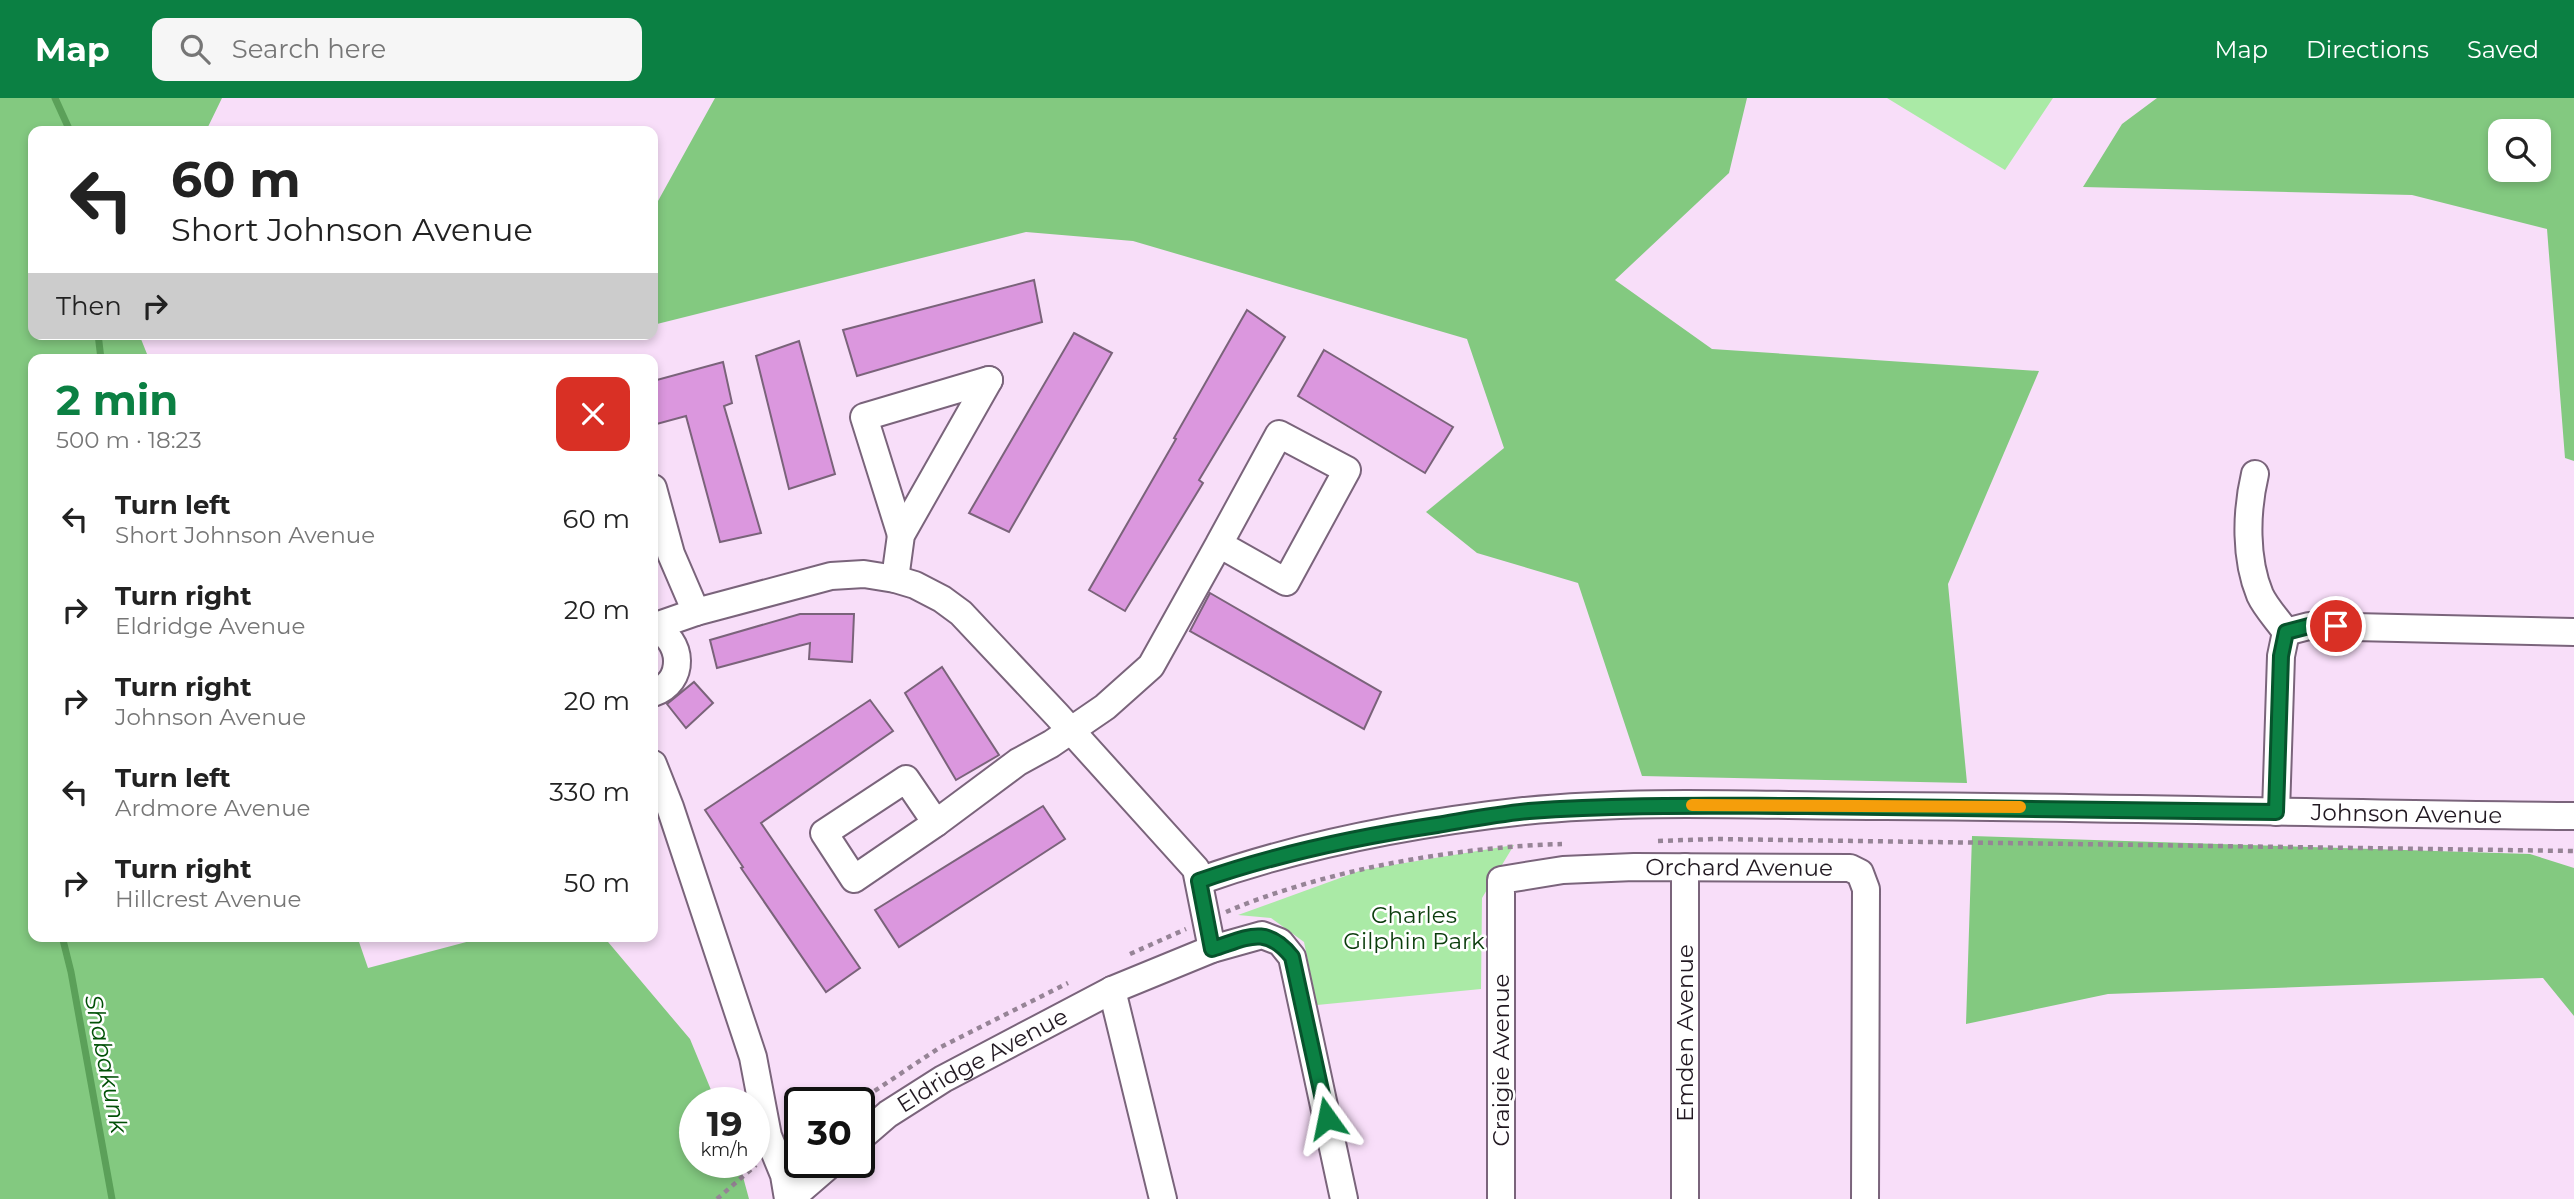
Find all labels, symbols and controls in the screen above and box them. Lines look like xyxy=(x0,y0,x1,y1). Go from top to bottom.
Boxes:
search box xyxy=(152,18,642,81)
text: Map xyxy=(35,29,110,69)
icon: search xyxy=(176,30,214,68)
text: Search here xyxy=(232,33,386,65)
text: Map xyxy=(2215,35,2268,64)
text: Directions xyxy=(2306,35,2429,64)
text: Saved xyxy=(2467,35,2539,64)
map controls xyxy=(2488,119,2551,182)
button: search xyxy=(2488,119,2551,182)
text: 60 m xyxy=(171,150,301,209)
icon: left xyxy=(56,154,147,245)
text: Short Johnson Avenue xyxy=(171,210,533,249)
icon: right xyxy=(136,287,174,325)
text: Then xyxy=(56,290,122,322)
text: 2 min xyxy=(56,374,178,426)
button: close xyxy=(556,377,630,451)
text: 500 m · 18:23 xyxy=(56,426,202,454)
text: Turn left xyxy=(115,489,231,521)
icon: left xyxy=(56,500,94,538)
text: 60 m xyxy=(563,503,630,535)
text: Short Johnson Avenue xyxy=(115,521,375,549)
text: Turn right xyxy=(115,580,251,612)
icon: right xyxy=(56,591,94,629)
text: 20 m xyxy=(564,594,630,626)
pin xyxy=(2306,596,2366,656)
icon: arrive xyxy=(2317,607,2355,645)
text: Eldridge Avenue xyxy=(115,612,305,640)
text: Turn right xyxy=(115,671,251,703)
icon: right xyxy=(56,682,94,720)
text: 20 m xyxy=(564,685,630,717)
text: Johnson Avenue xyxy=(115,703,306,731)
text: Turn left xyxy=(115,762,231,794)
icon: left xyxy=(56,773,94,811)
text: 330 m xyxy=(549,776,630,808)
text: Ardmore Avenue xyxy=(115,794,311,822)
street label: Johnson Avenue xyxy=(2310,798,2502,829)
text: Turn right xyxy=(115,853,251,885)
street label: Orchard Avenue xyxy=(1645,853,1833,882)
icon: right xyxy=(56,864,94,902)
text: 50 m xyxy=(564,867,630,899)
text: Hillcrest Avenue xyxy=(115,885,301,913)
park label: Charles Gilphin Park xyxy=(1343,901,1485,955)
street label: Emden Avenue xyxy=(1671,944,1699,1122)
street label: Craigie Avenue xyxy=(1487,973,1515,1147)
water label: Shabakunk xyxy=(79,992,134,1137)
street label: Eldridge Avenue xyxy=(892,1002,1072,1119)
position arrow xyxy=(1290,1081,1364,1155)
speed limit sign: 30 xyxy=(784,1087,875,1178)
text: 19 xyxy=(706,1102,743,1145)
text: km/h xyxy=(700,1139,749,1161)

